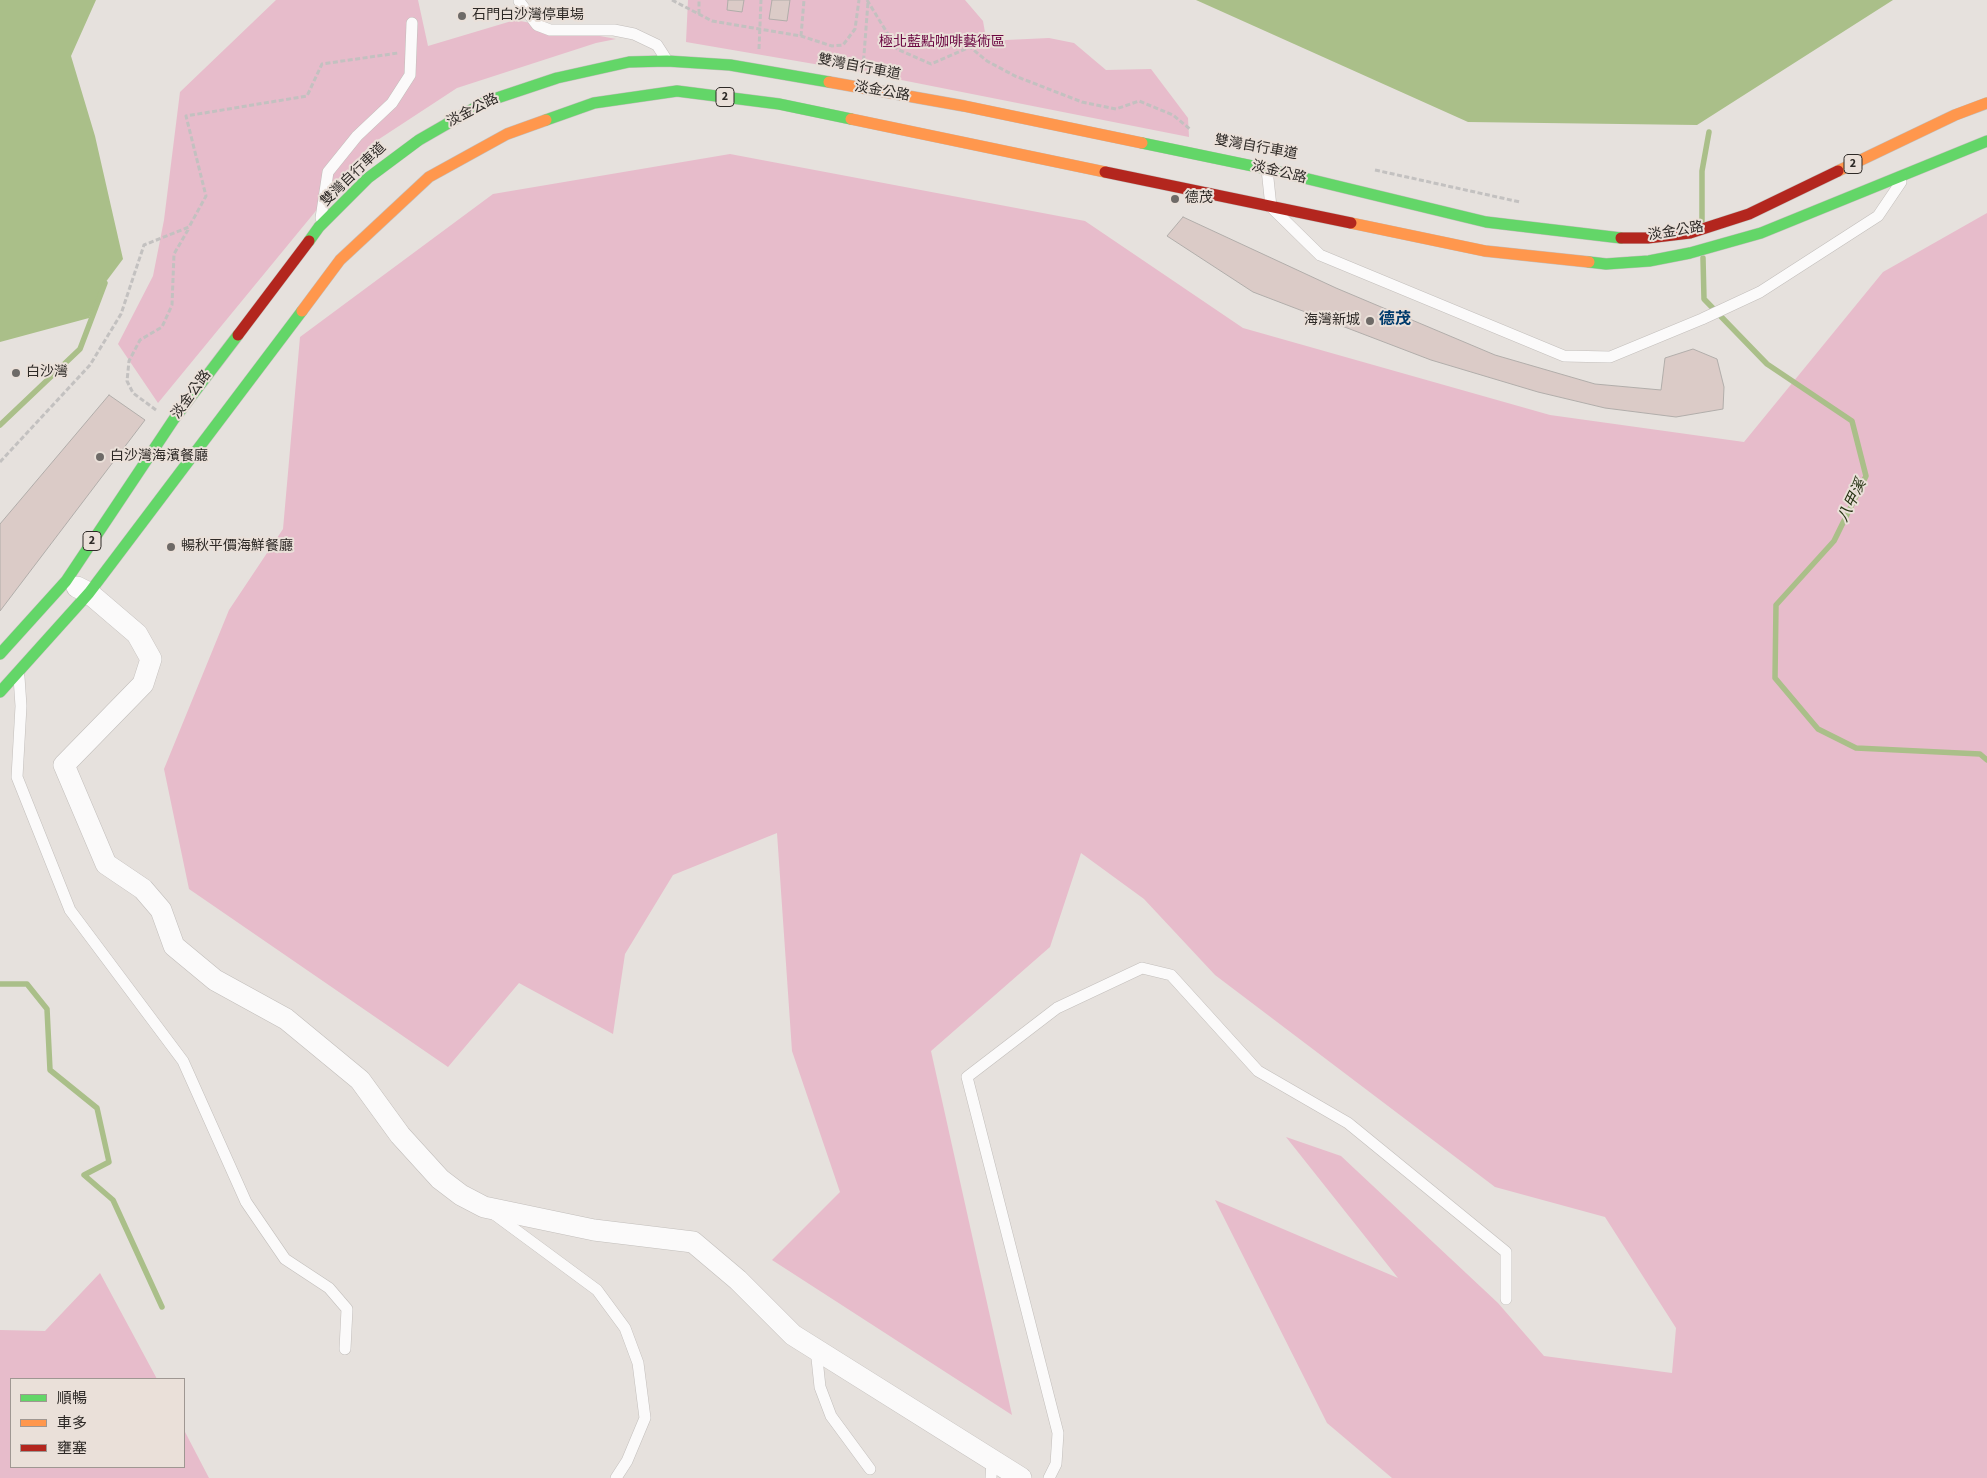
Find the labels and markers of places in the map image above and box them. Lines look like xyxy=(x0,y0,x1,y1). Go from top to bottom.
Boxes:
place label: 石門白沙灣停車場 xyxy=(472,8,584,24)
marker: 石門白沙灣停車場 xyxy=(456,10,468,22)
place label: 德茂 xyxy=(1185,191,1213,207)
marker: 德茂 xyxy=(1169,193,1181,205)
place label: 海灣新城 xyxy=(1304,313,1360,329)
marker: 海灣新城 xyxy=(1364,315,1376,327)
place label: 白沙灣 xyxy=(26,365,68,381)
marker: 白沙灣 xyxy=(10,367,22,379)
place label: 白沙灣海濱餐廳 xyxy=(110,449,208,465)
marker: 白沙灣海濱餐廳 xyxy=(94,451,106,463)
place label: 暢秋平價海鮮餐廳 xyxy=(181,539,293,555)
marker: 暢秋平價海鮮餐廳 xyxy=(165,541,177,553)

